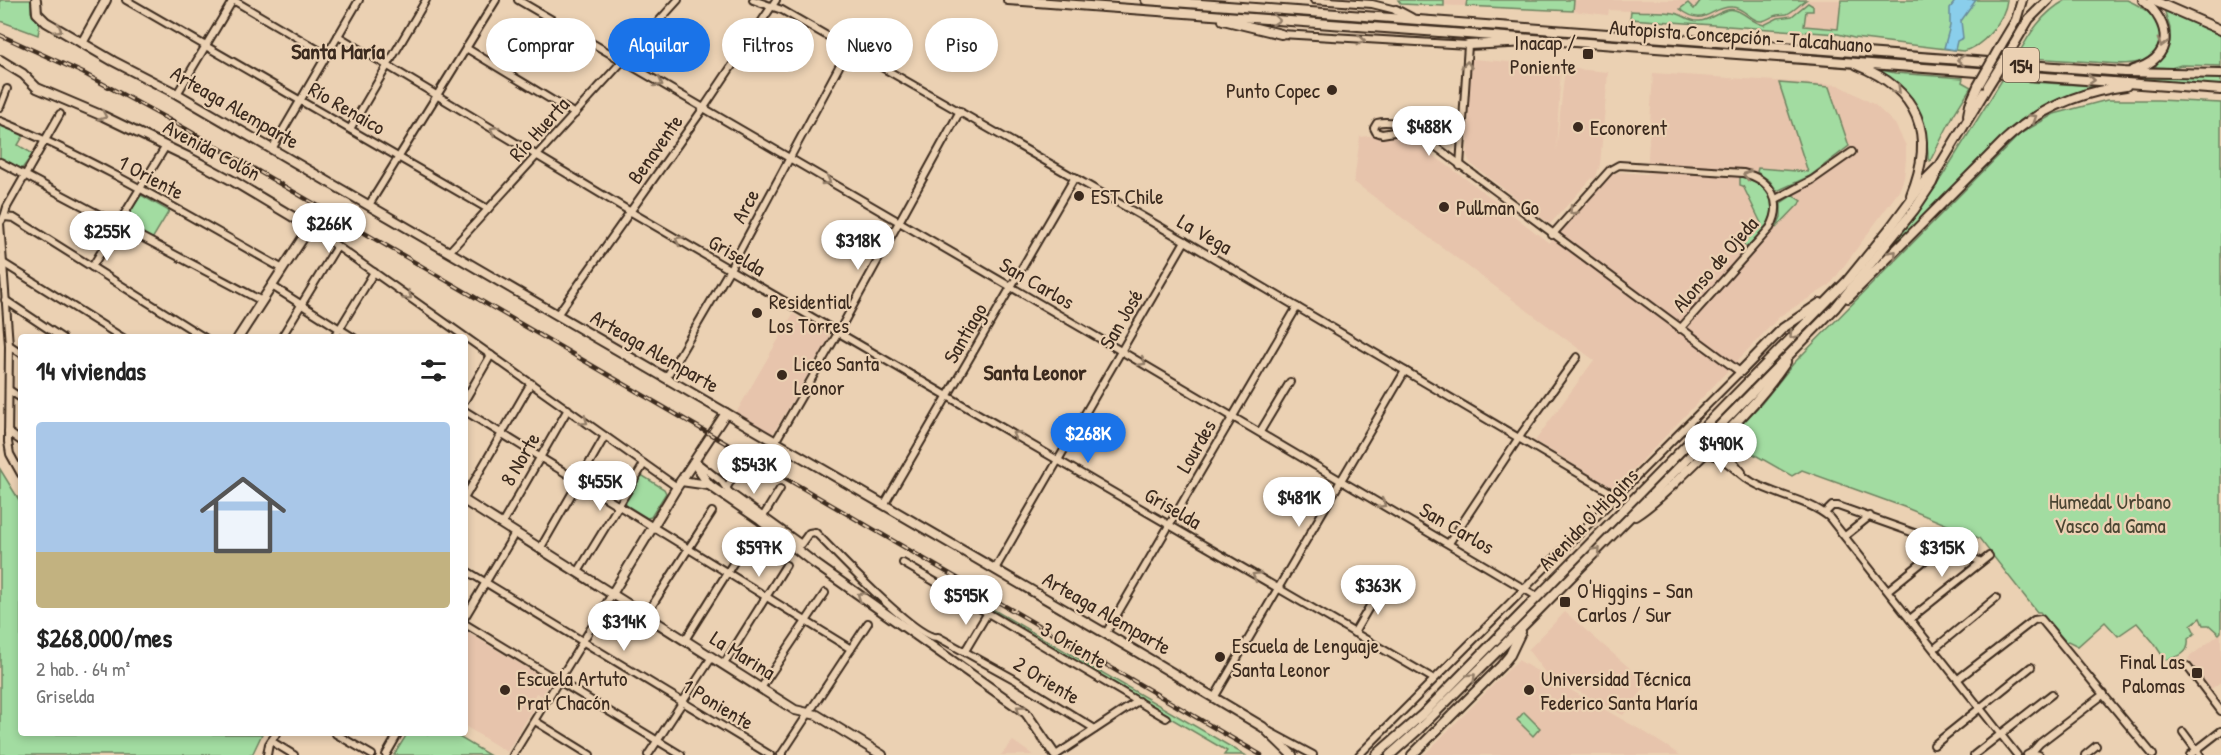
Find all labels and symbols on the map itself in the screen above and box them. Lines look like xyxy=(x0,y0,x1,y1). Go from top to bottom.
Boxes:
street label: Autopista Concepción - Talcahuano xyxy=(1608,12,1874,60)
one-way arrow xyxy=(1271,13,1280,26)
one-way arrow xyxy=(52,22,62,33)
place label: Inacap / Poniente xyxy=(1510,28,1576,81)
one-way arrow xyxy=(1356,33,1365,46)
district label: Santa María xyxy=(291,36,385,66)
one-way arrow xyxy=(2157,37,2169,48)
marker: Inacap / Poniente xyxy=(1581,47,1595,61)
road number: 154 xyxy=(2003,48,2039,82)
one-way arrow xyxy=(1956,54,1965,67)
street label: Arteaga Alemparte xyxy=(165,58,305,156)
one-way arrow xyxy=(1460,61,1473,70)
street label: Río Renaico xyxy=(303,74,391,142)
one-way arrow xyxy=(2087,74,2096,87)
one-way arrow xyxy=(652,76,663,87)
place label: Punto Copec xyxy=(1226,76,1321,105)
marker: Punto Copec xyxy=(1325,83,1339,97)
one-way arrow xyxy=(1891,83,1901,94)
street label: Río Huerta xyxy=(502,90,576,168)
pin: $488K xyxy=(1387,106,1471,157)
one-way arrow xyxy=(97,109,108,121)
street label: Benavente xyxy=(621,109,689,189)
street label: Avenida Colón xyxy=(158,112,266,188)
place label: Econorent xyxy=(1590,113,1668,142)
one-way arrow xyxy=(2026,114,2037,125)
marker: Econorent xyxy=(1571,120,1585,134)
one-way arrow xyxy=(490,125,500,137)
street label: 1 Oriente xyxy=(113,148,189,206)
one-way arrow xyxy=(1743,170,1753,183)
one-way arrow xyxy=(821,173,831,185)
place label: EST Chile xyxy=(1091,182,1164,211)
street label: Arce xyxy=(724,184,766,228)
marker: EST Chile xyxy=(1072,189,1086,203)
place label: Pullman Go xyxy=(1456,193,1539,222)
marker: Pullman Go xyxy=(1437,200,1451,214)
pin: $266K xyxy=(287,203,371,254)
one-way arrow xyxy=(1569,205,1580,215)
street label: La Vega xyxy=(1172,207,1238,261)
street label: Alonso de Ojeda xyxy=(1665,210,1765,318)
pin: $255K xyxy=(65,211,149,262)
pin: $318K xyxy=(816,220,900,271)
street label: Griselda xyxy=(703,227,771,283)
one-way arrow xyxy=(675,236,685,247)
street label: San Carlos xyxy=(994,250,1080,316)
one-way arrow xyxy=(1886,250,1897,261)
street label: San José xyxy=(1092,284,1150,354)
place label: Residential Los Torres xyxy=(769,287,852,340)
one-way arrow xyxy=(402,289,413,300)
street label: Santiago xyxy=(936,297,994,369)
street label: Arteaga Alemparte xyxy=(585,302,725,400)
marker: Residential Los Torres xyxy=(750,306,764,320)
one-way arrow xyxy=(1790,328,1801,339)
place label: Liceo Santa Leonor xyxy=(794,349,879,402)
one-way arrow xyxy=(1135,355,1146,367)
district label: Santa Leonor xyxy=(983,357,1087,387)
marker: Liceo Santa Leonor xyxy=(775,368,789,382)
pin: $268K xyxy=(1046,413,1130,464)
one-way arrow xyxy=(578,414,589,425)
street label: Lourdes xyxy=(1169,414,1223,478)
pin: $490K xyxy=(1679,423,1763,474)
street label: 8 Norte xyxy=(493,427,547,491)
one-way arrow xyxy=(1011,431,1022,442)
pin: $543K xyxy=(712,444,796,495)
pin: $455K xyxy=(558,461,642,512)
street label: Avenida O'Higgins xyxy=(1531,461,1645,577)
pin: $481K xyxy=(1257,477,1341,528)
street label: Griselda xyxy=(1139,480,1207,536)
park label: Humedal Urbano Vasco da Gama xyxy=(2049,487,2171,540)
street label: San Carlos xyxy=(1414,495,1500,561)
one-way arrow xyxy=(1376,496,1386,508)
pin: $597K xyxy=(717,527,801,578)
pin: $315K xyxy=(1900,527,1984,578)
one-way arrow xyxy=(1589,548,1600,559)
street label: Arteaga Alemparte xyxy=(1037,564,1177,662)
pin: $363K xyxy=(1336,565,1420,616)
one-way arrow xyxy=(1252,572,1262,584)
pin: $595K xyxy=(924,575,1008,626)
place label: O'Higgins - San Carlos / Sur xyxy=(1577,576,1693,629)
one-way arrow xyxy=(857,592,868,603)
marker: O'Higgins - San Carlos / Sur xyxy=(1558,595,1572,609)
pin: $314K xyxy=(582,601,666,652)
street label: 3 Oriente xyxy=(1036,614,1112,676)
street label: La Marina xyxy=(705,624,781,686)
place label: Escuela de Lenguaje Santa Leonor xyxy=(1232,631,1379,684)
place label: Final Las Palomas xyxy=(2119,647,2185,700)
street label: 2 Oriente xyxy=(1008,649,1086,711)
marker: Escuela de Lenguaje Santa Leonor xyxy=(1213,650,1227,664)
place label: Escuela Artuto Prat Chacón xyxy=(517,664,628,717)
place label: Universidad Técnica Federico Santa María xyxy=(1540,664,1697,717)
marker: Final Las Palomas xyxy=(2190,666,2204,680)
street label: 1 Poniente xyxy=(677,671,759,737)
one-way arrow xyxy=(1464,673,1475,684)
marker: Escuela Artuto Prat Chacón xyxy=(498,683,512,697)
marker: Universidad Técnica Federico Santa María xyxy=(1522,683,1536,697)
one-way arrow xyxy=(1016,705,1027,716)

